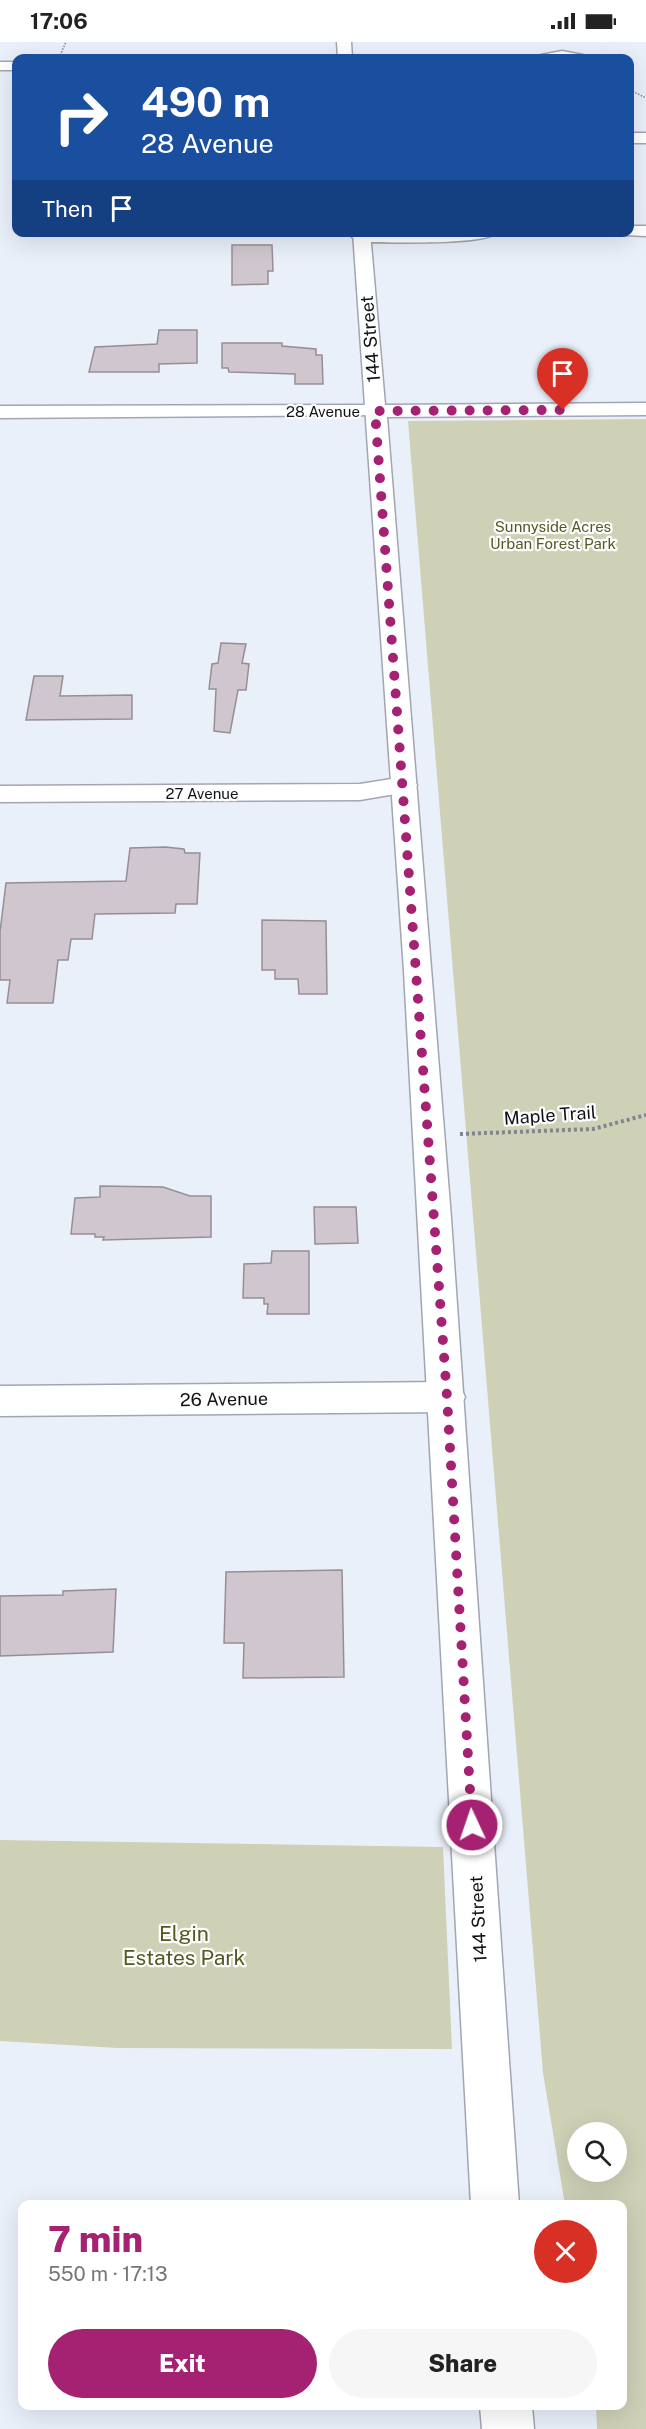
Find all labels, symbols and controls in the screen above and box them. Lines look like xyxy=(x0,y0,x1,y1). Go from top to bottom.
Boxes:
text: 17:06 xyxy=(30,8,88,34)
text: 490 m xyxy=(141,77,270,126)
icon: right xyxy=(42,78,120,156)
text: 28 Avenue xyxy=(141,127,274,159)
icon: arrive xyxy=(105,192,138,225)
text: Then xyxy=(42,196,93,222)
street label: 144 Street xyxy=(356,295,384,383)
pin xyxy=(537,348,588,410)
icon: arrive xyxy=(546,357,579,390)
street label: 28 Avenue xyxy=(286,403,360,420)
park label: Sunnyside Acres Urban Forest Park xyxy=(490,518,616,552)
street label: 27 Avenue xyxy=(165,785,239,802)
street label: Maple Trail xyxy=(503,1101,597,1129)
street label: 26 Avenue xyxy=(180,1388,268,1410)
position arrow xyxy=(440,1793,504,1857)
street label: 144 Street xyxy=(465,1875,491,1963)
park label: Elgin Estates Park xyxy=(123,1921,246,1970)
map controls xyxy=(567,2122,627,2182)
button: search xyxy=(567,2122,627,2182)
text: 7 min xyxy=(48,2218,143,2260)
button: close xyxy=(534,2220,597,2283)
text: 550 m · 17:13 xyxy=(48,2262,168,2286)
button: Exit xyxy=(48,2329,317,2398)
button: Share xyxy=(329,2329,597,2398)

